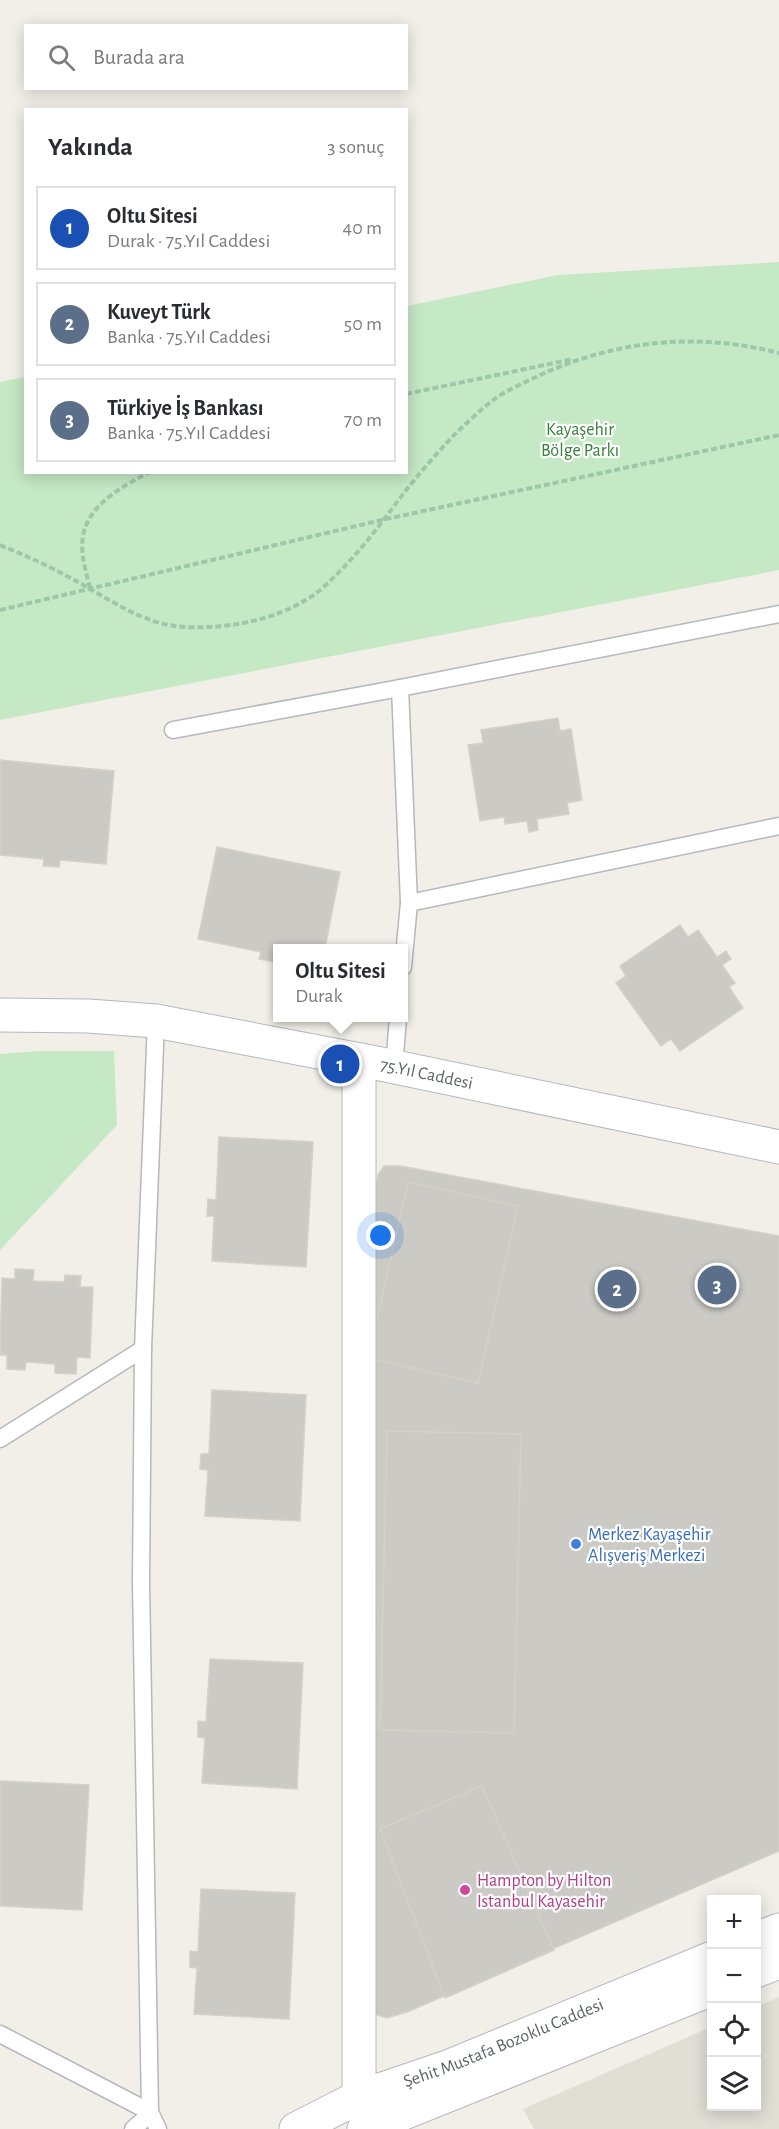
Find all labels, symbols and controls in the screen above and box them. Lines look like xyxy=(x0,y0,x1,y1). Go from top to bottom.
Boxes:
search box xyxy=(24,24,408,90)
icon: search xyxy=(45,41,78,74)
text: Burada ara xyxy=(93,46,185,68)
text: Yakında xyxy=(48,134,133,160)
text: 3 sonuç xyxy=(327,137,384,157)
text: Oltu Sitesi xyxy=(107,205,198,227)
text: 1 xyxy=(66,218,73,238)
text: 40 m xyxy=(343,218,382,238)
text: Durak · 75.Yıl Caddesi xyxy=(107,231,270,251)
text: Kuveyt Türk xyxy=(107,301,211,323)
text: 2 xyxy=(65,314,74,334)
text: 50 m xyxy=(344,314,382,334)
text: Banka · 75.Yıl Caddesi xyxy=(107,327,271,347)
text: Türkiye İş Bankası xyxy=(107,397,263,419)
text: 3 xyxy=(65,410,74,430)
text: 70 m xyxy=(344,410,382,430)
park label: Kayaşehir Bölge Parkı xyxy=(541,421,619,460)
text: Banka · 75.Yıl Caddesi xyxy=(107,423,271,443)
popup xyxy=(273,944,408,1022)
text: Oltu Sitesi xyxy=(295,960,386,982)
text: Durak xyxy=(295,986,343,1006)
pin: 1 xyxy=(320,1042,360,1086)
street label: 75.Yıl Caddesi xyxy=(379,1056,474,1093)
your location xyxy=(366,1221,395,1250)
pin: 3 xyxy=(698,1262,736,1308)
pin: 2 xyxy=(598,1266,636,1312)
place label: Merkez Kayaşehir Alışveriş Merkezi xyxy=(588,1526,711,1565)
marker: Merkez Kayaşehir Alışveriş Merkezi xyxy=(569,1537,583,1551)
place label: Hampton by Hilton Istanbul Kayasehir xyxy=(477,1872,611,1911)
marker: Hampton by Hilton Istanbul Kayasehir xyxy=(458,1883,472,1897)
map controls xyxy=(707,1895,761,2111)
button: + xyxy=(707,1895,761,1949)
button: − xyxy=(707,1949,761,2003)
street label: Şehit Mustafa Bozoklu Caddesi xyxy=(401,1996,606,2091)
button: locate xyxy=(707,2003,761,2057)
button: layers xyxy=(707,2057,761,2111)

